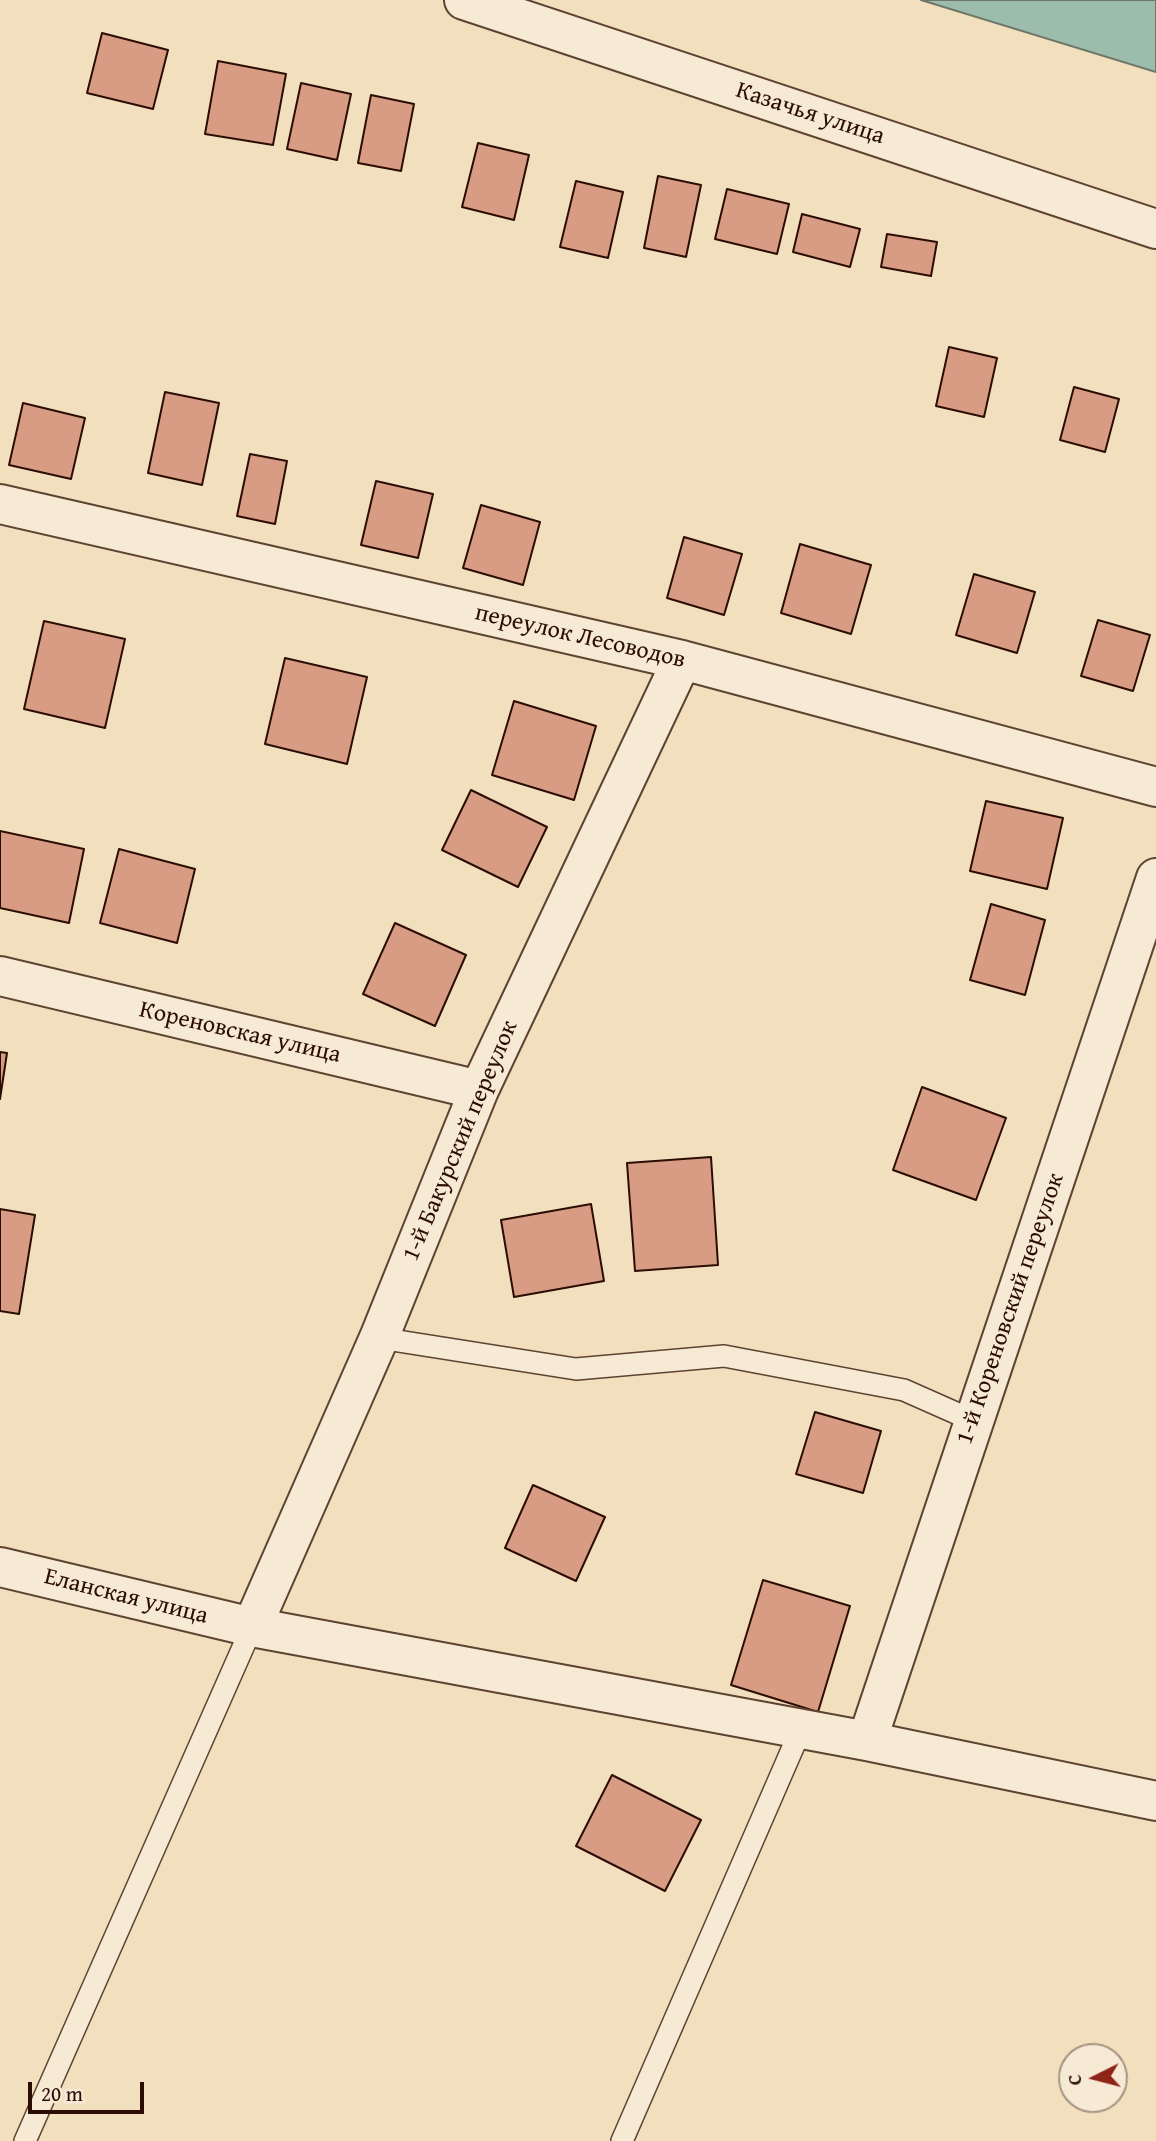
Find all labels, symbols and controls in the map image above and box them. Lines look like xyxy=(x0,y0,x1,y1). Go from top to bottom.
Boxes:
street label: Казачья улица xyxy=(732,76,888,152)
street label: переулок Лесоводов xyxy=(472,599,688,675)
street label: Кореновская улица xyxy=(136,996,344,1070)
street label: 1-й Бакурский переулок xyxy=(397,1016,525,1266)
street label: 1-й Кореновский переулок xyxy=(951,1170,1071,1448)
street label: Еланская улица xyxy=(41,1563,211,1631)
north arrow xyxy=(1058,2043,1128,2113)
scale bar xyxy=(32,2068,147,2112)
text: С xyxy=(1060,2073,1089,2087)
text: 20 m xyxy=(41,2078,83,2109)

